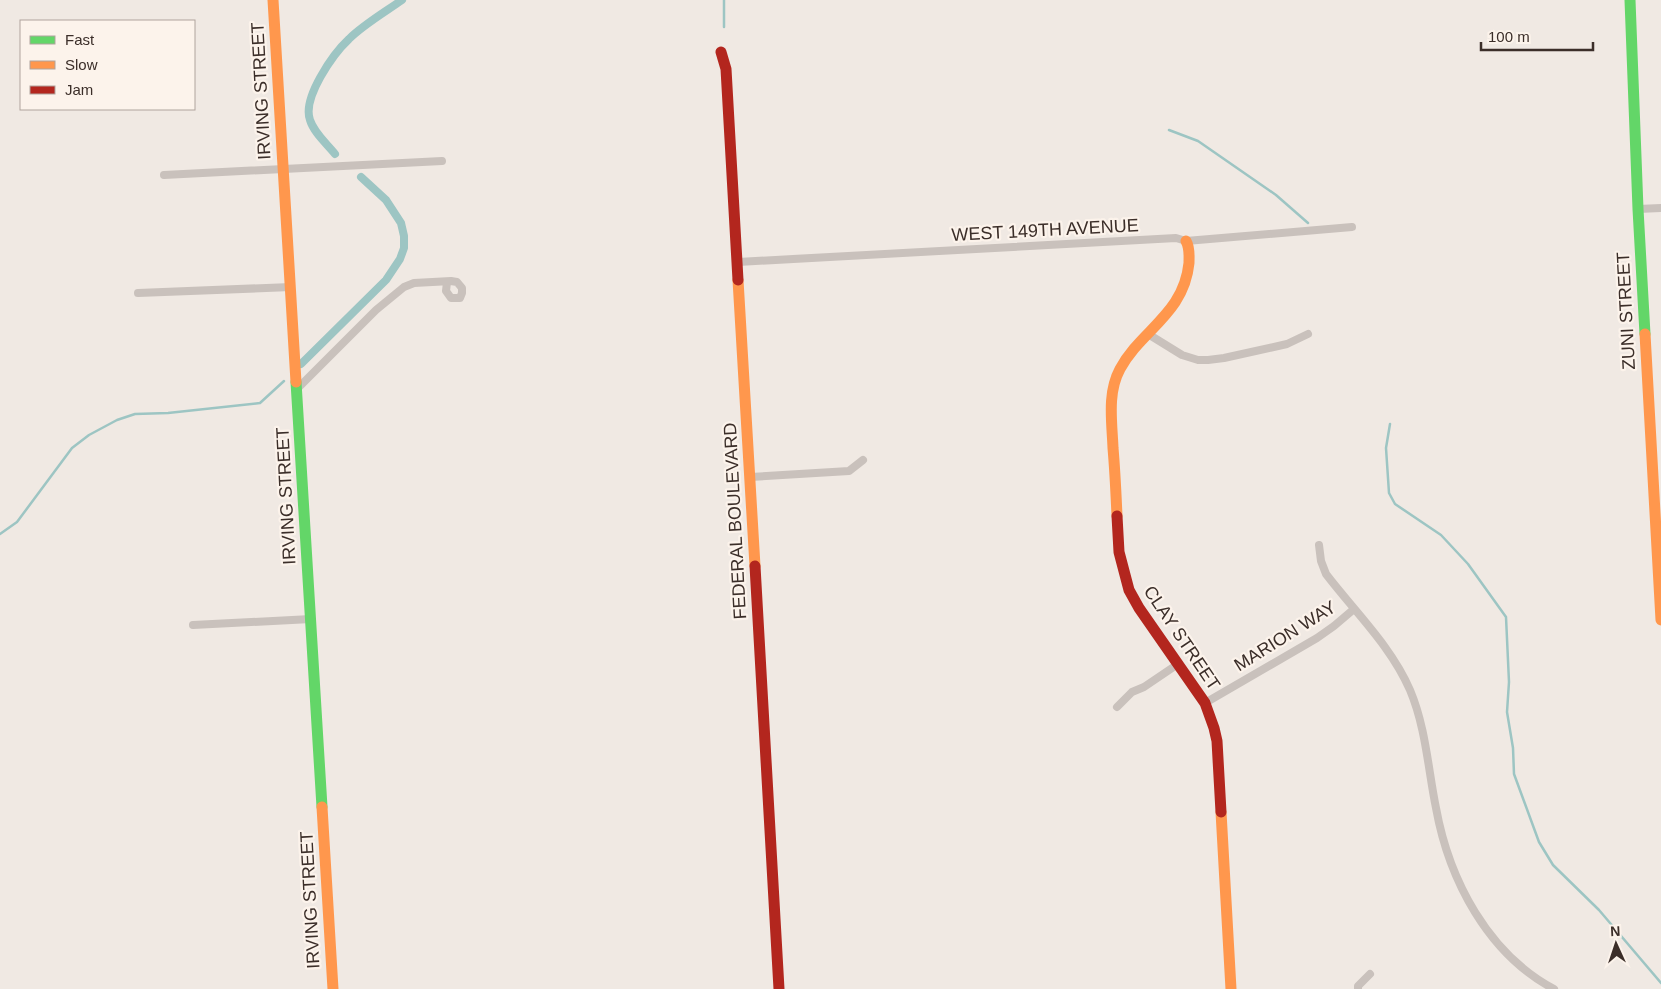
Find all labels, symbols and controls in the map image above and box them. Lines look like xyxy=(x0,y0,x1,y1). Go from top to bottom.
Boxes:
legend xyxy=(20,20,195,110)
scale bar xyxy=(1481,20,1594,52)
street label: IRVING STREET xyxy=(247,22,275,160)
text: 100 m xyxy=(1488,28,1530,45)
text: Fast xyxy=(65,31,95,48)
text: Slow xyxy=(65,56,98,73)
text: Jam xyxy=(65,81,93,98)
street label: WEST 149TH AVENUE xyxy=(951,215,1139,245)
street label: ZUNI STREET xyxy=(1613,252,1639,370)
street label: FEDERAL BOULEVARD xyxy=(720,422,750,620)
street label: IRVING STREET xyxy=(272,427,300,565)
street label: CLAY STREET xyxy=(1140,582,1224,694)
street label: MARION WAY xyxy=(1231,597,1339,675)
street label: IRVING STREET xyxy=(296,831,324,969)
north arrow xyxy=(1591,919,1641,969)
text: N xyxy=(1610,923,1621,939)

